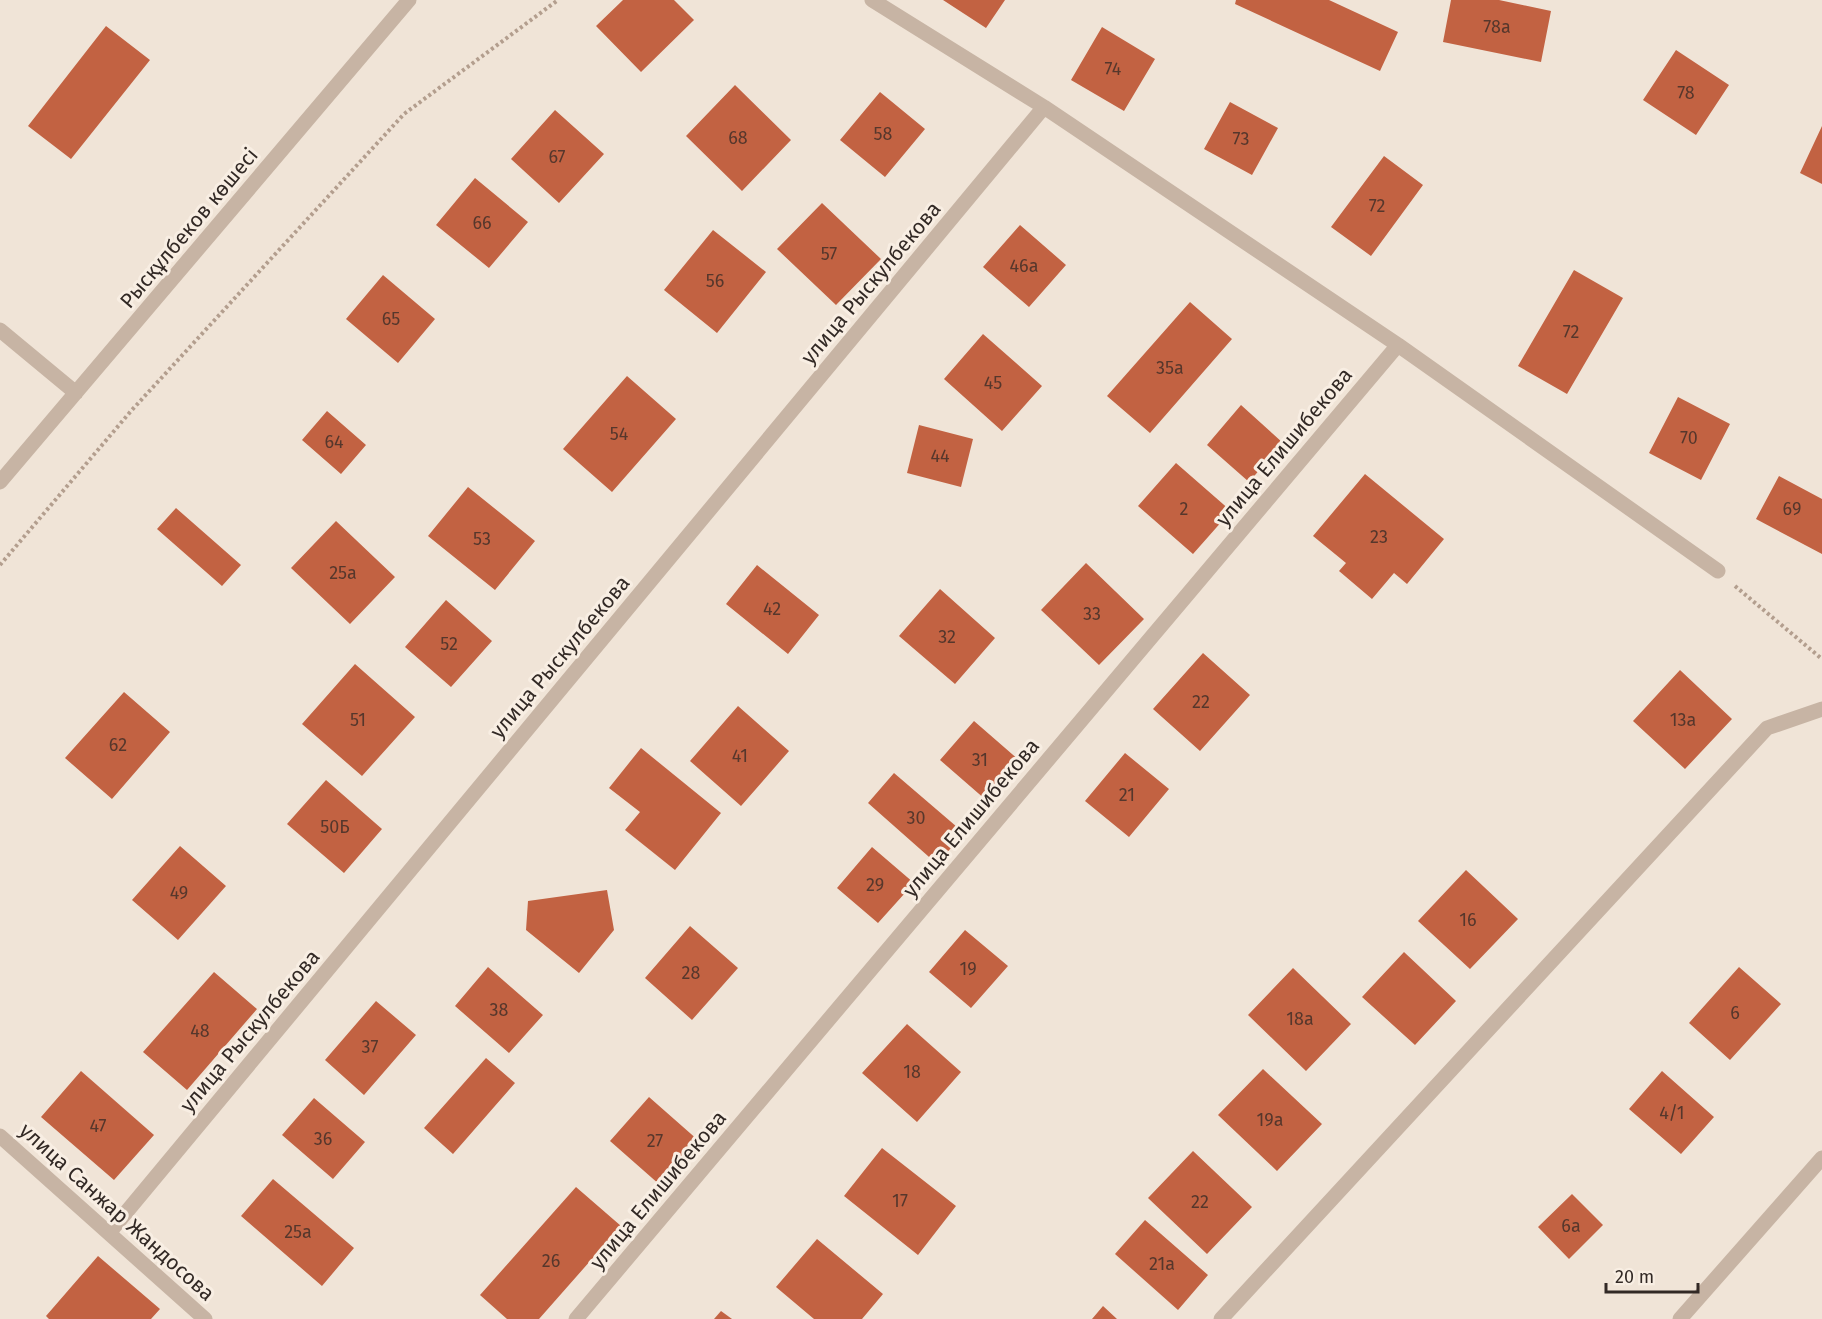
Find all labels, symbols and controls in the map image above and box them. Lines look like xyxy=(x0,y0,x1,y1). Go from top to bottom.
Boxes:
house number: 78а xyxy=(1483,16,1511,38)
house number: 74 xyxy=(1105,58,1122,80)
house number: 78 xyxy=(1677,82,1695,104)
house number: 58 xyxy=(874,123,893,145)
house number: 68 xyxy=(728,127,748,149)
house number: 73 xyxy=(1233,128,1249,150)
street label: Рысқұлбеков көшесі xyxy=(114,142,264,314)
house number: 67 xyxy=(548,146,566,168)
house number: 72 xyxy=(1369,195,1385,217)
street label: улица Рыскулбекова xyxy=(795,196,947,370)
house number: 66 xyxy=(472,212,492,234)
house number: 57 xyxy=(821,243,837,265)
house number: 46а xyxy=(1010,255,1038,277)
house number: 56 xyxy=(706,270,724,292)
house number: 65 xyxy=(382,308,400,330)
house number: 72 xyxy=(1563,321,1579,343)
house number: 35а xyxy=(1156,357,1184,379)
street label: улица Елишибекова xyxy=(1210,362,1358,532)
house number: 45 xyxy=(984,372,1002,394)
house number: 54 xyxy=(610,423,629,445)
house number: 70 xyxy=(1680,427,1698,449)
house number: 64 xyxy=(324,431,344,453)
house number: 44 xyxy=(930,445,950,467)
house number: 2 xyxy=(1180,498,1189,520)
house number: 69 xyxy=(1783,498,1801,520)
house number: 23 xyxy=(1370,526,1388,548)
house number: 53 xyxy=(473,528,491,550)
house number: 25а xyxy=(329,562,357,584)
street label: улица Рыскулбекова xyxy=(484,570,636,744)
house number: 42 xyxy=(763,598,781,620)
house number: 33 xyxy=(1083,603,1101,625)
house number: 32 xyxy=(938,626,956,648)
house number: 52 xyxy=(440,633,458,655)
house number: 22 xyxy=(1192,691,1210,713)
house number: 51 xyxy=(350,709,366,731)
house number: 13а xyxy=(1670,709,1696,731)
street label: улица Елишибекова xyxy=(897,733,1045,903)
house number: 62 xyxy=(109,734,127,756)
house number: 41 xyxy=(732,745,748,767)
house number: 31 xyxy=(972,749,988,771)
house number: 21 xyxy=(1119,784,1135,806)
house number: 30 xyxy=(906,807,926,829)
house number: 50Б xyxy=(320,816,350,838)
house number: 29 xyxy=(866,874,884,896)
house number: 49 xyxy=(170,882,188,904)
house number: 16 xyxy=(1459,909,1477,931)
street label: улица Рыскулбекова xyxy=(174,944,326,1118)
house number: 19 xyxy=(959,958,977,980)
house number: 28 xyxy=(682,962,700,984)
house number: 38 xyxy=(490,999,509,1021)
house number: 6 xyxy=(1730,1002,1740,1024)
house number: 18а xyxy=(1286,1008,1314,1030)
house number: 48 xyxy=(190,1020,210,1042)
house number: 37 xyxy=(362,1036,378,1058)
house number: 18 xyxy=(903,1061,921,1083)
house number: 4/1 xyxy=(1659,1102,1685,1124)
street label: улица Елишибекова xyxy=(584,1105,732,1275)
house number: 19а xyxy=(1257,1109,1283,1131)
house number: 47 xyxy=(89,1115,107,1137)
street label: улица Санжар Жандосова xyxy=(14,1117,220,1307)
house number: 36 xyxy=(314,1128,332,1150)
house number: 27 xyxy=(647,1130,663,1152)
house number: 17 xyxy=(892,1190,908,1212)
house number: 22 xyxy=(1191,1191,1209,1213)
house number: 6а xyxy=(1561,1215,1581,1237)
house number: 25а xyxy=(284,1221,312,1243)
house number: 26 xyxy=(542,1250,560,1272)
house number: 21а xyxy=(1149,1253,1175,1275)
scale bar xyxy=(1606,1256,1698,1294)
text: 20 m xyxy=(1615,1266,1654,1288)

